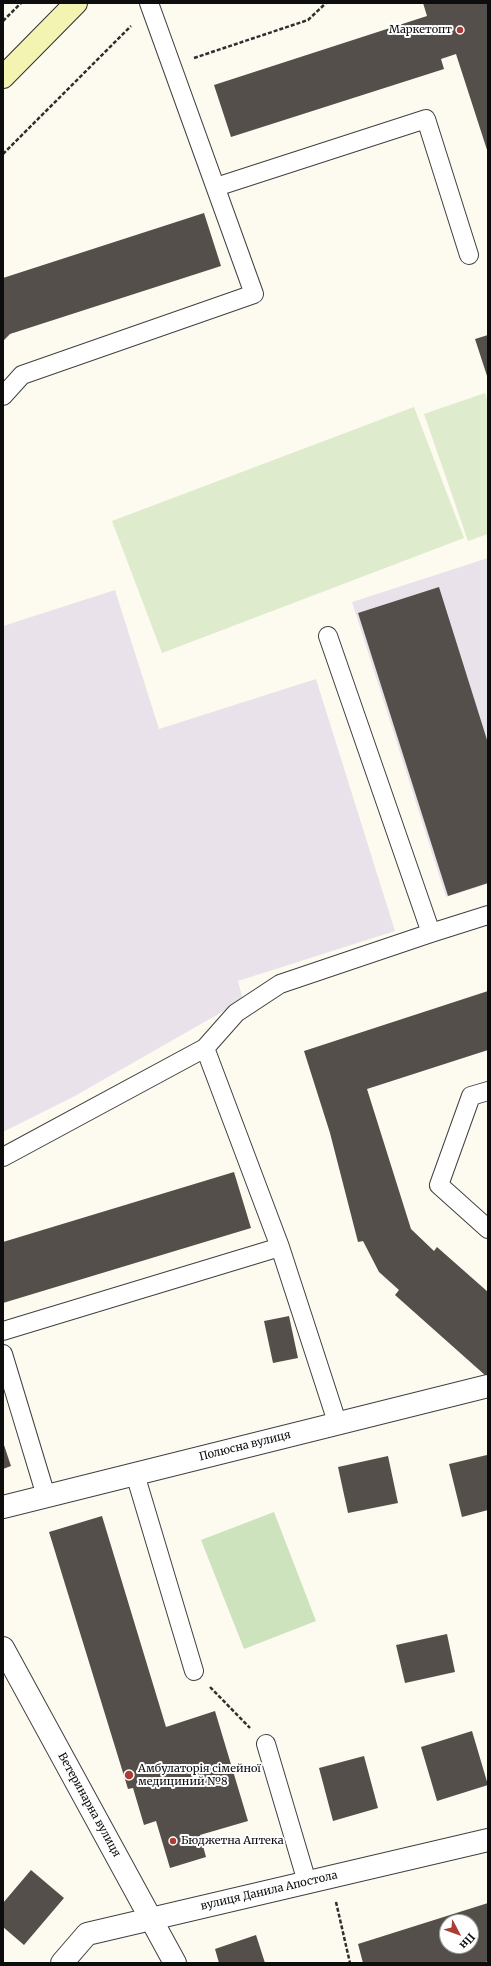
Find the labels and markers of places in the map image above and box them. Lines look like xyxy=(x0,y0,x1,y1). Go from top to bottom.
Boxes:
place label: Маркетопт xyxy=(389,23,452,37)
marker: Маркетопт xyxy=(455,25,465,35)
place label: Амбулаторія сімейної медициний №8 xyxy=(138,1762,261,1788)
marker: Амбулаторія сімейної медициний №8 xyxy=(123,1769,135,1781)
place label: Бюджетна Аптека xyxy=(181,1834,284,1848)
marker: Бюджетна Аптека xyxy=(168,1836,178,1846)

